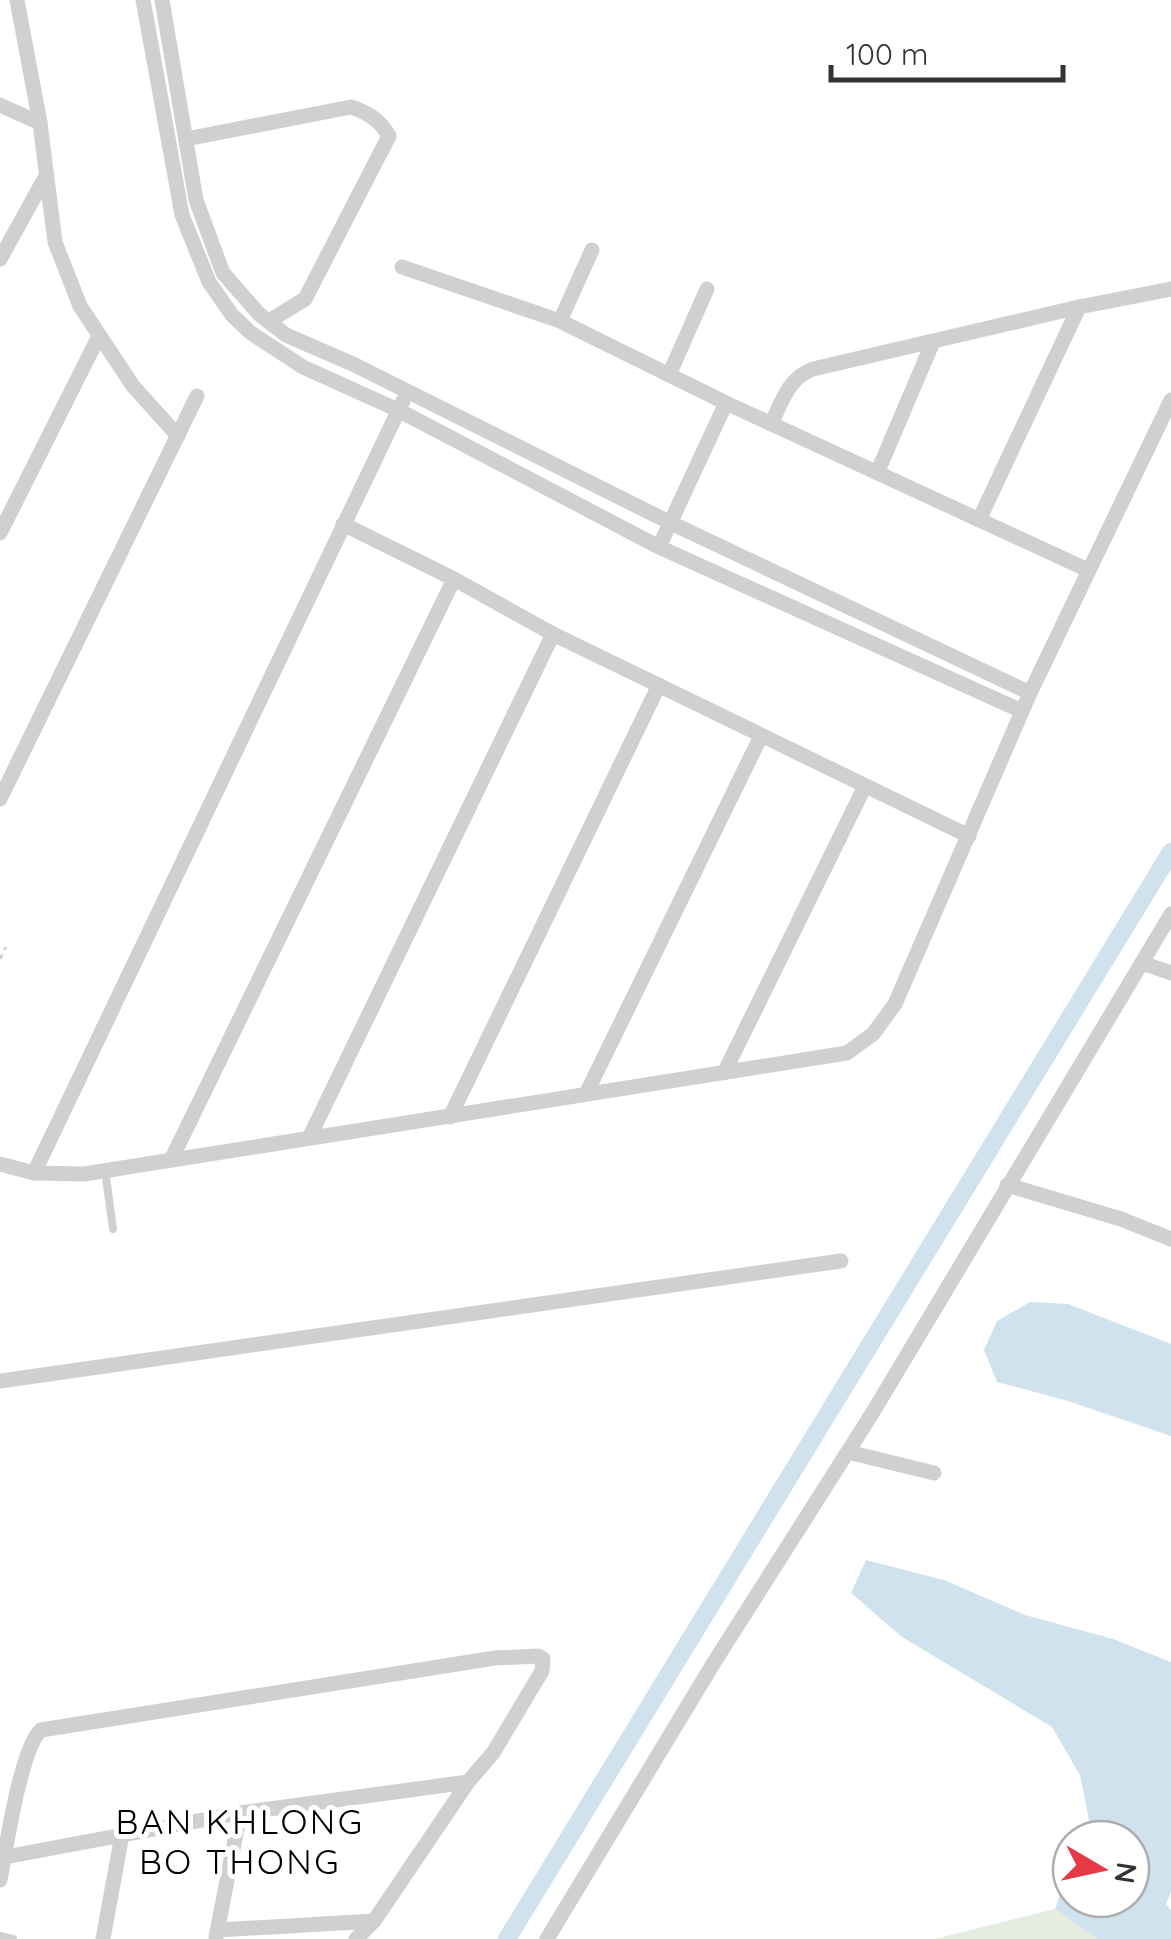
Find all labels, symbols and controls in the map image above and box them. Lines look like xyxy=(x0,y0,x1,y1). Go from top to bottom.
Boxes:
scale bar xyxy=(831,20,1064,82)
text: 100 m xyxy=(846,35,928,73)
district label: BAN KHLONG BO THONG xyxy=(115,1799,365,1883)
north arrow xyxy=(1051,1819,1151,1919)
text: N xyxy=(1107,1860,1145,1886)

